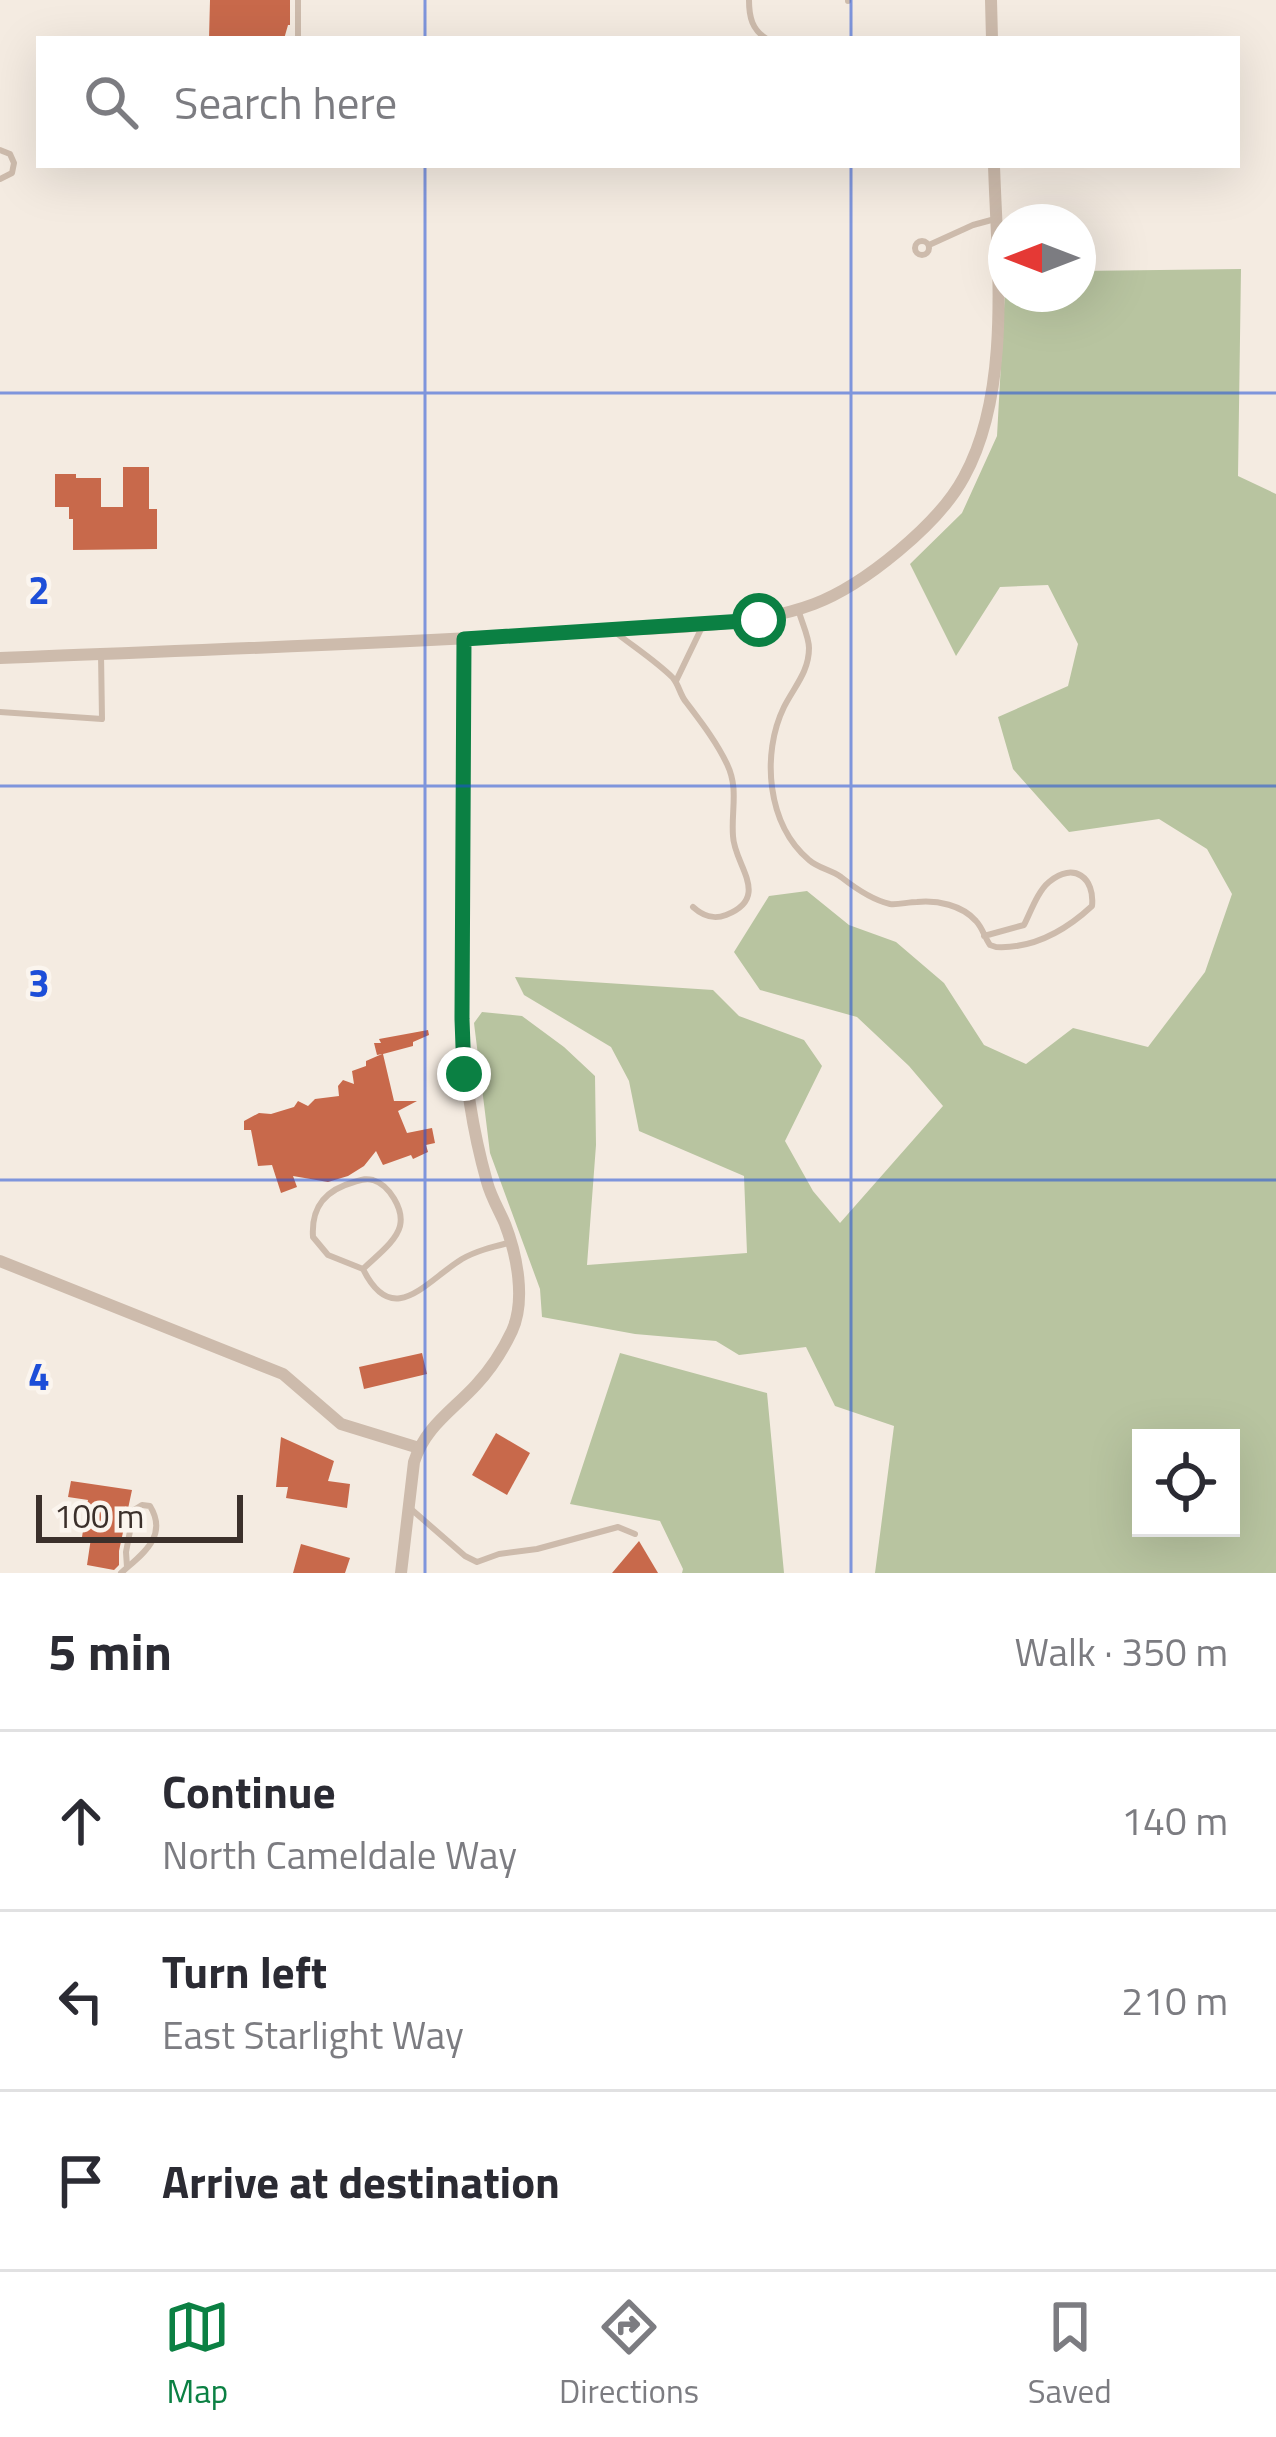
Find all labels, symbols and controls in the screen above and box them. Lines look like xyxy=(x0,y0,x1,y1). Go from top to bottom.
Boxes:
search box xyxy=(36,36,1240,168)
text: Search here xyxy=(174,68,397,136)
icon: search xyxy=(78,69,144,135)
north arrow xyxy=(988,204,1096,312)
text: 2 xyxy=(28,560,50,619)
route start xyxy=(732,593,786,647)
text: 3 xyxy=(28,953,50,1012)
route end xyxy=(437,1047,491,1101)
text: 4 xyxy=(28,1346,50,1405)
map controls xyxy=(1132,1429,1240,1537)
button: locate xyxy=(1132,1429,1240,1537)
scale bar xyxy=(36,1489,243,1542)
text: 100 m xyxy=(54,1491,144,1541)
text: 5 min xyxy=(48,1612,172,1690)
text: Walk · 350 m xyxy=(1014,1622,1228,1681)
text: Continue xyxy=(162,1757,336,1825)
icon: ahead xyxy=(48,1788,114,1854)
text: 140 m xyxy=(1121,1791,1228,1850)
text: North Cameldale Way xyxy=(162,1825,517,1884)
text: Turn left xyxy=(162,1937,327,2005)
icon: left xyxy=(48,1968,114,2034)
text: 210 m xyxy=(1121,1971,1228,2030)
text: East Starlight Way xyxy=(162,2005,464,2064)
text: Arrive at destination xyxy=(162,2147,560,2215)
icon: arrive xyxy=(48,2148,114,2214)
tab: Map xyxy=(164,2294,230,2416)
tab: Directions xyxy=(559,2294,699,2416)
tab: Saved xyxy=(1028,2294,1112,2416)

